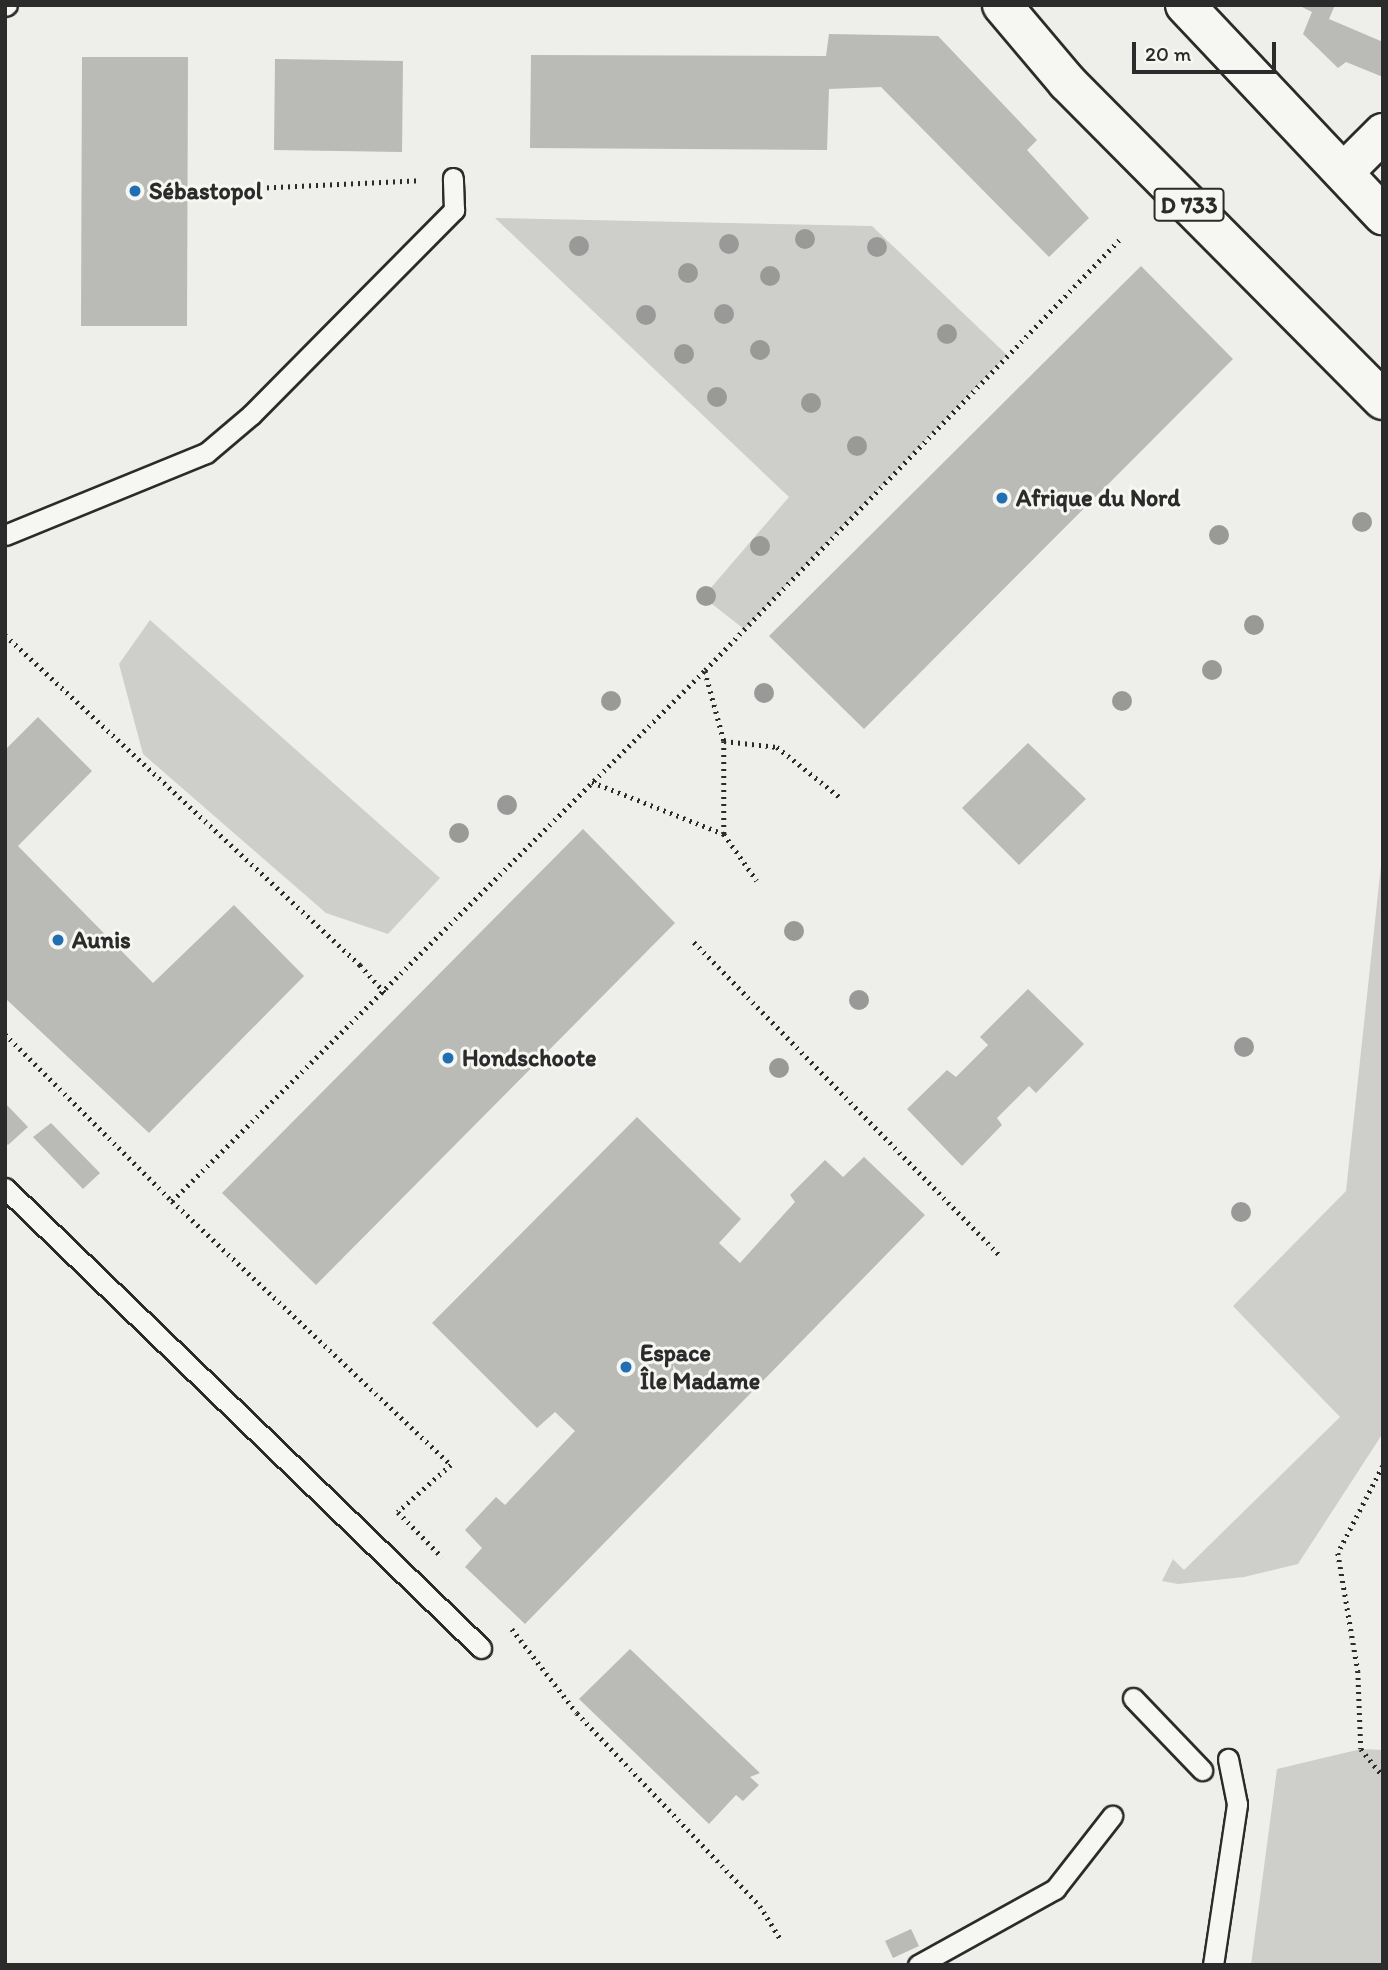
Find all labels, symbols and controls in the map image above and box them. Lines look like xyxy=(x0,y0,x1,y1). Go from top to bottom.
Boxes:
scale bar xyxy=(1136,28,1280,72)
text: 20 m xyxy=(1145,41,1191,66)
place label: Sébastopol xyxy=(149,177,262,205)
marker: Sébastopol xyxy=(127,183,143,199)
road number: D 733 xyxy=(1152,186,1226,224)
place label: Afrique du Nord xyxy=(1016,484,1181,512)
marker: Afrique du Nord xyxy=(994,490,1010,506)
place label: Aunis xyxy=(72,926,131,954)
marker: Aunis xyxy=(50,932,66,948)
place label: Hondschoote xyxy=(462,1044,596,1072)
marker: Hondschoote xyxy=(440,1050,456,1066)
place label: Espace Île Madame xyxy=(640,1339,760,1395)
marker: Espace Île Madame xyxy=(618,1359,634,1375)

